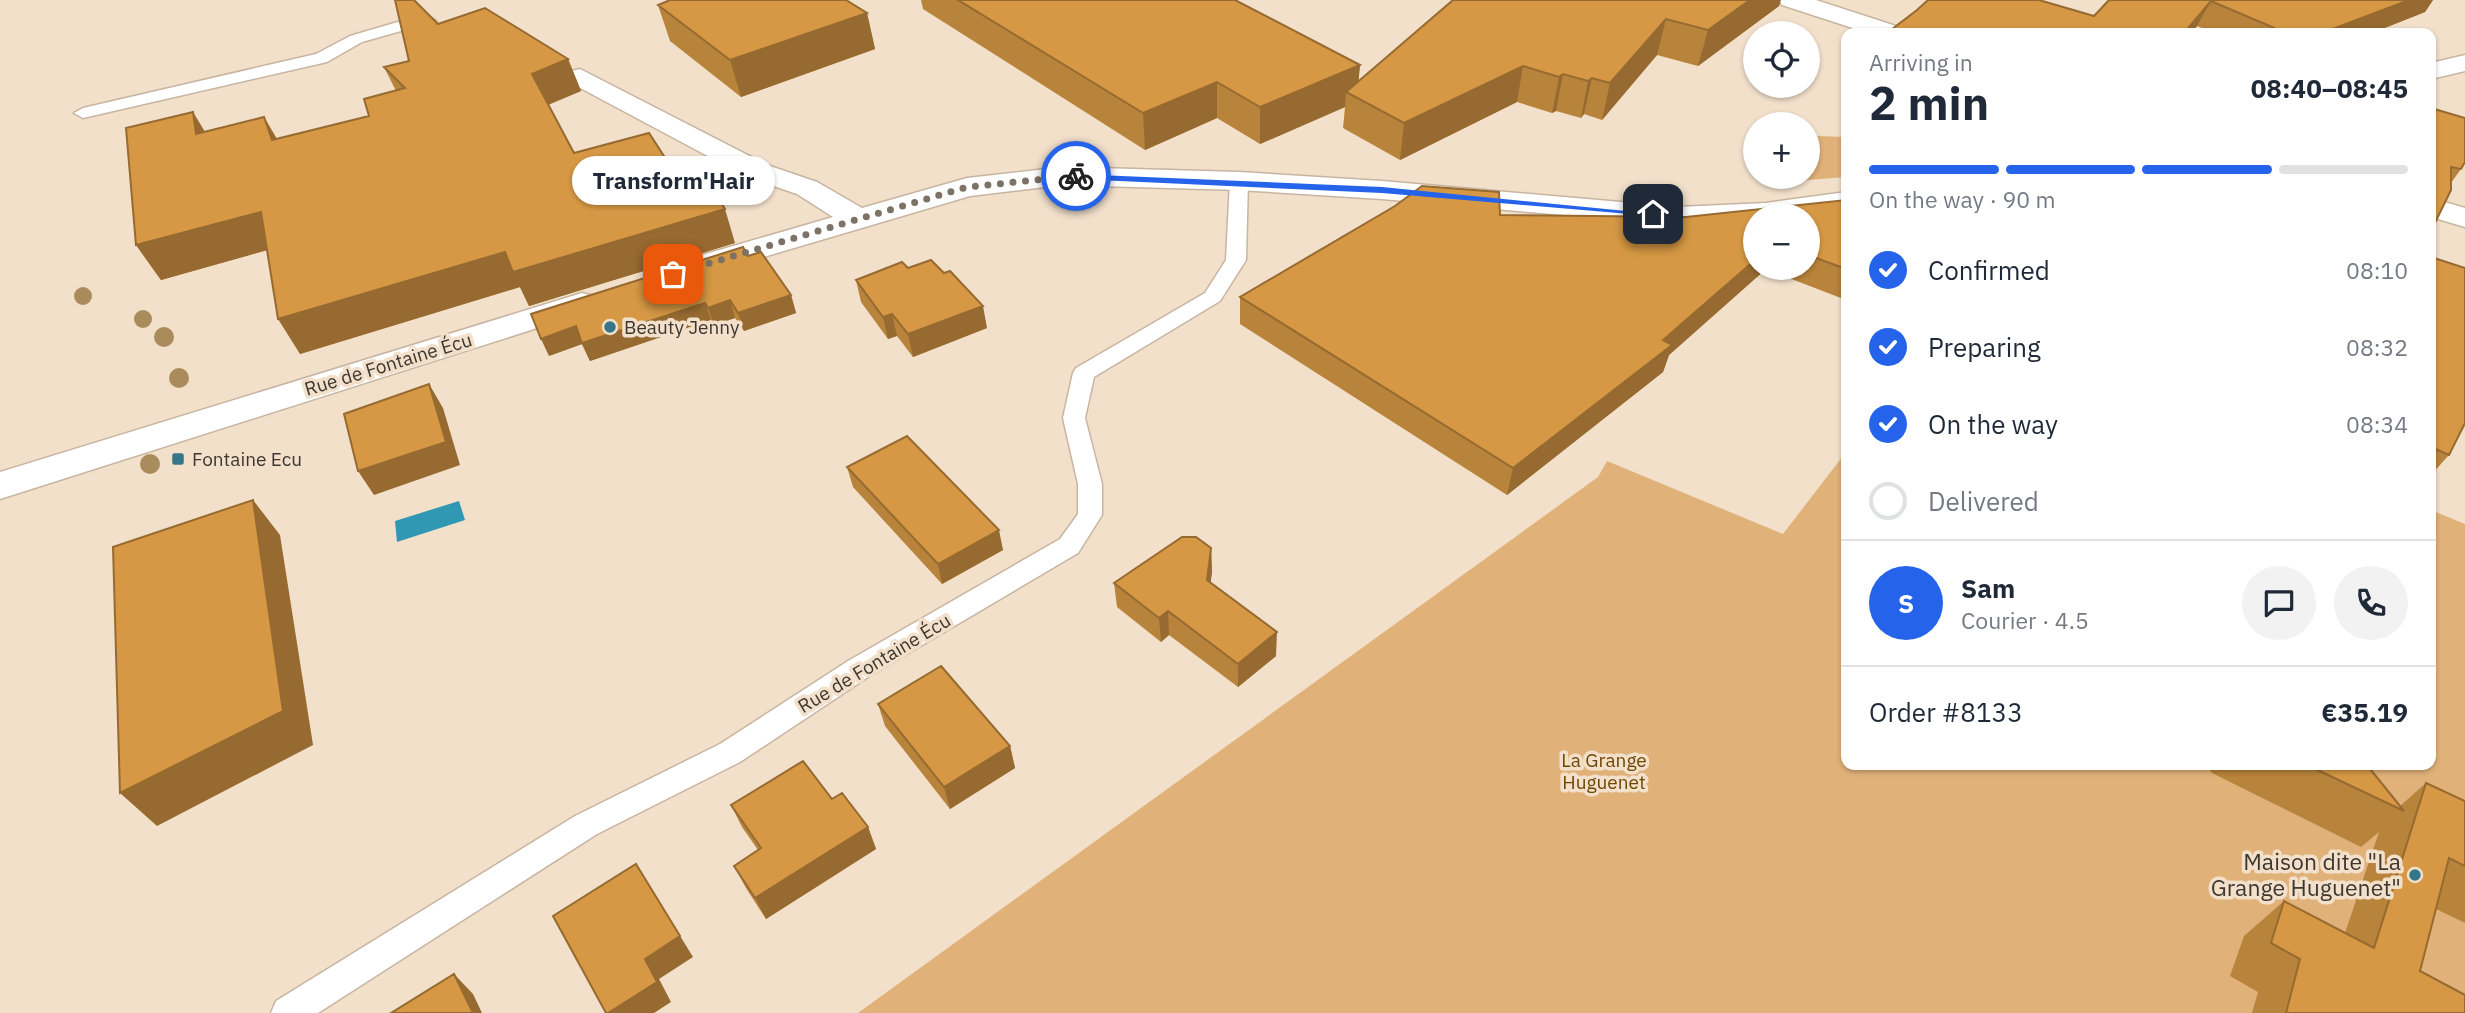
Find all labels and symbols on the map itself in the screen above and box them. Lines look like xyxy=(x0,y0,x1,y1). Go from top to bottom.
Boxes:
courier xyxy=(1041,141,1111,211)
callout: Transform'Hair xyxy=(572,155,774,204)
pin xyxy=(1623,184,1683,244)
pin xyxy=(643,244,703,304)
place label: Beauty Jenny xyxy=(624,315,740,339)
marker: Beauty Jenny xyxy=(602,319,618,335)
street label: Rue de Fontaine Écu xyxy=(301,327,475,401)
place label: Fontaine Ecu xyxy=(192,447,302,471)
marker: Fontaine Ecu xyxy=(170,451,186,467)
street label: Rue de Fontaine Écu xyxy=(793,608,955,718)
park label: La Grange Huguenet xyxy=(1561,748,1647,794)
place label: Maison dite "La Grange Huguenet" xyxy=(2211,846,2401,902)
marker: Maison dite "La Grange Huguenet" xyxy=(2407,867,2423,883)

